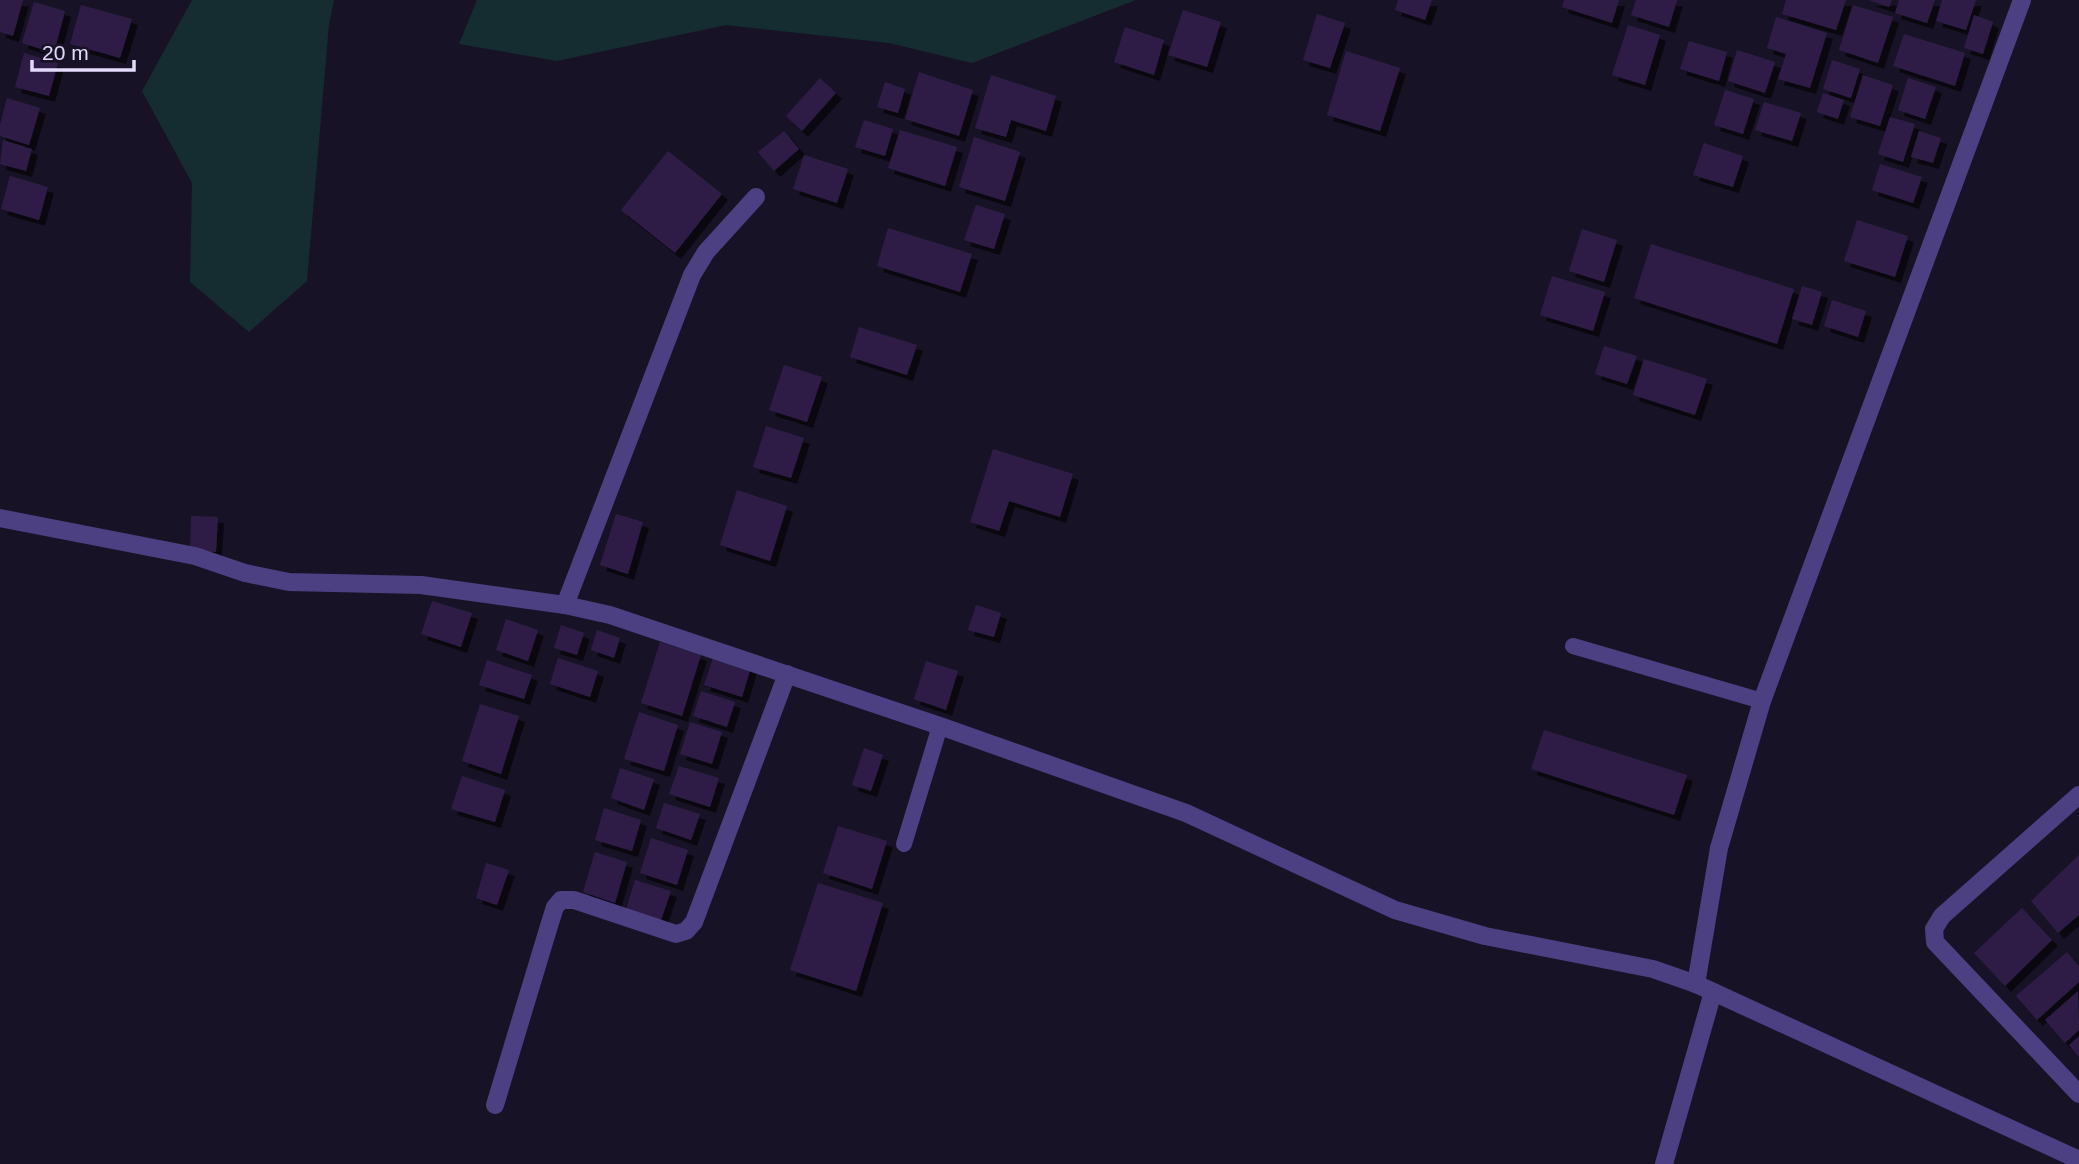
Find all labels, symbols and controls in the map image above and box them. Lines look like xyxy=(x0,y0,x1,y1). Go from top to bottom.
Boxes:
scale bar xyxy=(32,28,133,72)
text: 20 m xyxy=(42,41,89,64)

